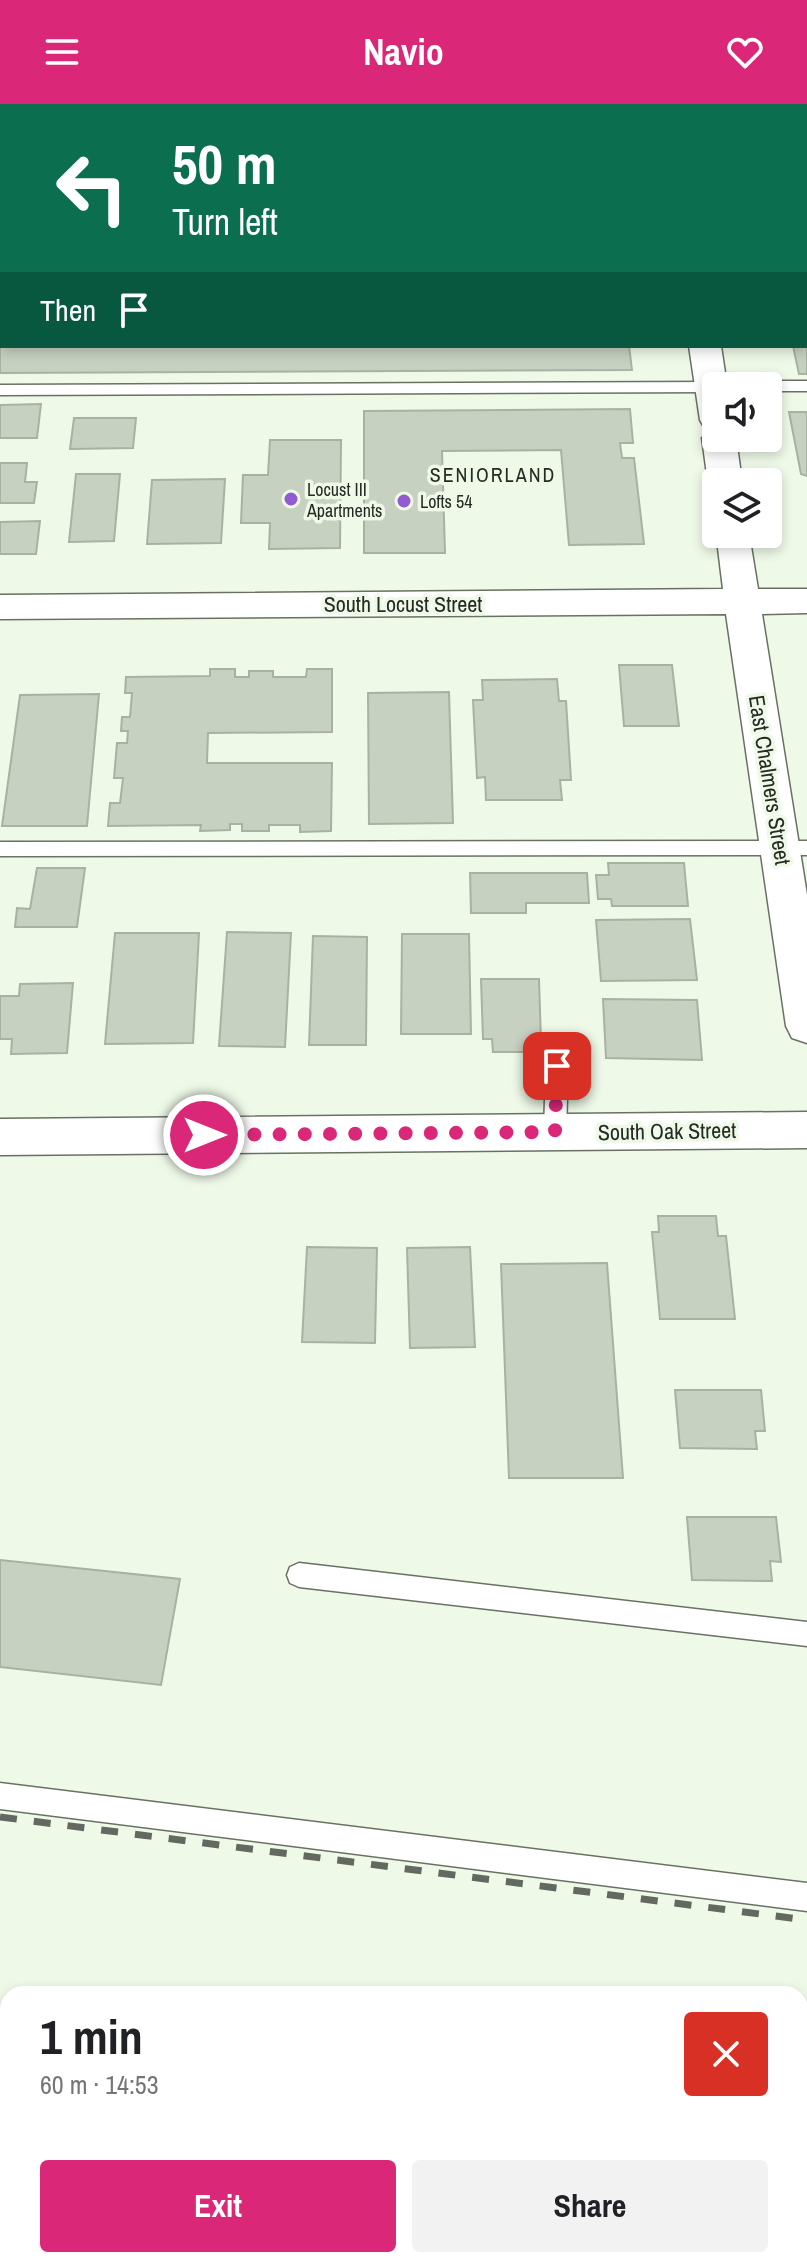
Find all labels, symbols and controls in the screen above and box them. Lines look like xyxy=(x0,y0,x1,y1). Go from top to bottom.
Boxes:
text: Navio xyxy=(363,28,444,76)
icon: menu xyxy=(40,30,84,74)
icon: heart xyxy=(723,30,767,74)
text: 50 m xyxy=(172,126,277,201)
icon: left xyxy=(40,136,144,240)
text: Turn left xyxy=(172,198,278,246)
icon: arrive xyxy=(112,288,156,332)
text: Then xyxy=(40,290,96,330)
map controls xyxy=(702,372,782,548)
button: sound xyxy=(702,372,782,452)
district label: SENIORLAND xyxy=(430,461,556,488)
button: layers xyxy=(702,468,782,548)
place label: Locust III Apartments xyxy=(306,477,382,523)
place label: Lofts 54 xyxy=(420,489,473,514)
marker: Locust III Apartments xyxy=(282,490,300,508)
marker: Lofts 54 xyxy=(395,492,413,510)
street label: South Locust Street xyxy=(324,589,482,619)
street label: East Chalmers Street xyxy=(742,693,798,867)
pin xyxy=(523,1032,591,1100)
icon: arrive xyxy=(535,1044,579,1088)
position arrow xyxy=(162,1093,246,1177)
street label: South Oak Street xyxy=(598,1115,736,1147)
text: 1 min xyxy=(40,2004,143,2069)
button: close xyxy=(684,2012,768,2096)
text: 60 m · 14:53 xyxy=(40,2067,159,2102)
button: Exit xyxy=(40,2160,396,2252)
button: Share xyxy=(412,2160,768,2252)

